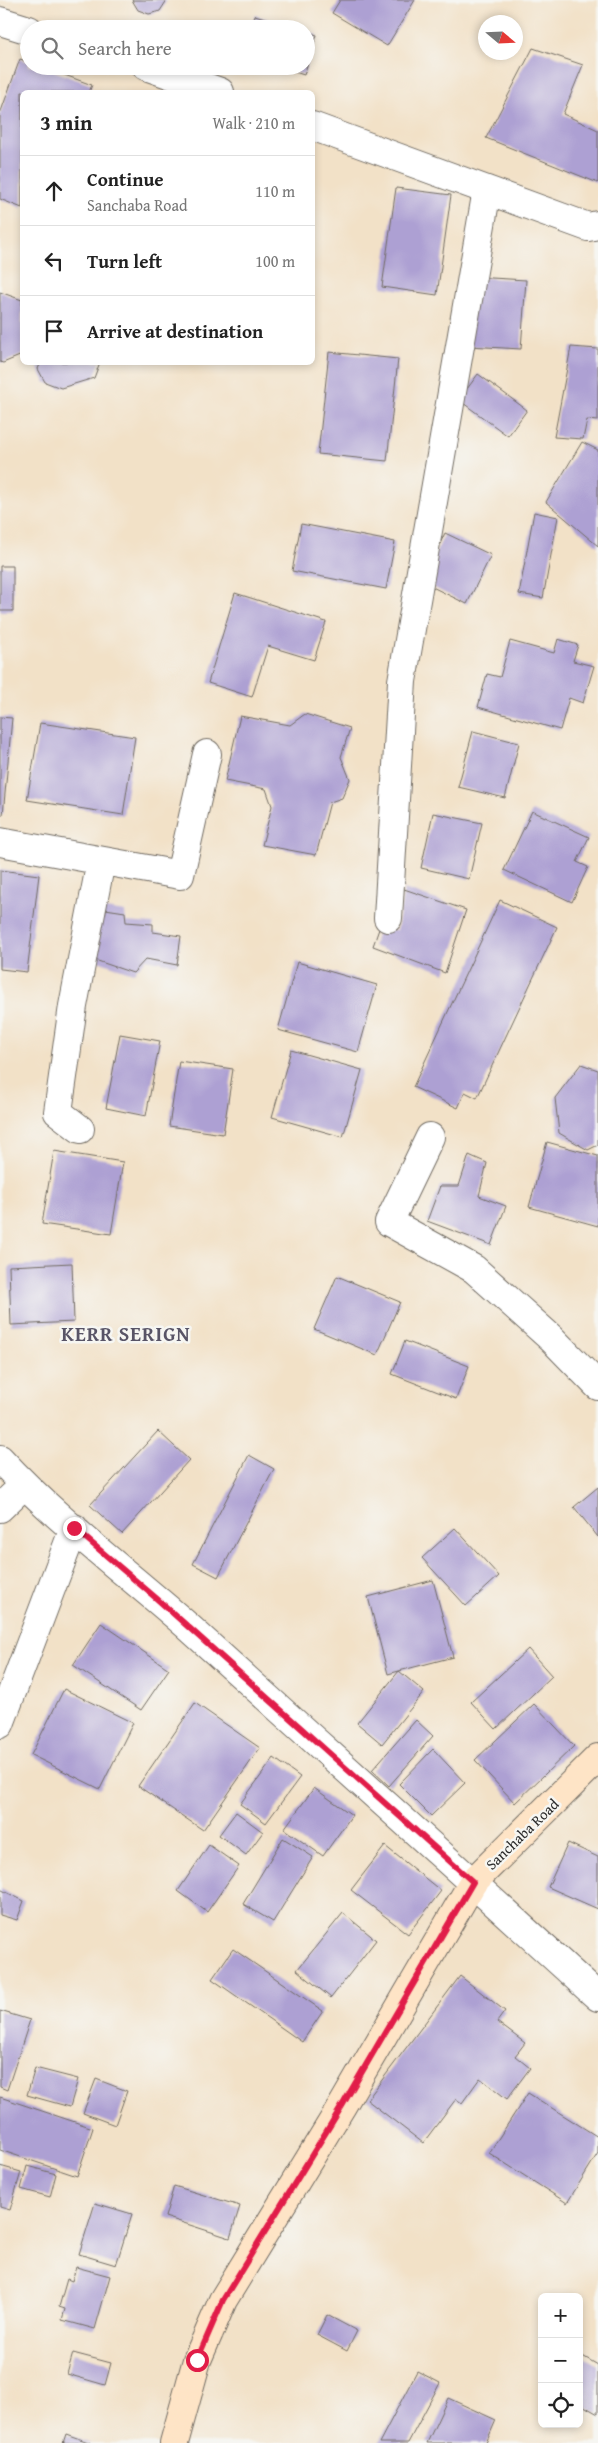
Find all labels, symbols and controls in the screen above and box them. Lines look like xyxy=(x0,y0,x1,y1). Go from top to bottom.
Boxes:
north arrow xyxy=(478,15,523,60)
search box xyxy=(20,20,315,75)
icon: search xyxy=(38,34,66,62)
text: Search here xyxy=(78,34,172,62)
text: 3 min xyxy=(40,107,92,138)
text: Walk · 210 m xyxy=(212,111,295,135)
text: Continue xyxy=(87,165,164,193)
icon: ahead xyxy=(40,177,68,205)
text: 110 m xyxy=(255,179,295,203)
text: Sanchaba Road xyxy=(87,193,188,217)
icon: left xyxy=(40,247,68,275)
text: Turn left xyxy=(87,247,162,275)
text: 100 m xyxy=(255,249,295,273)
icon: arrive xyxy=(40,317,68,345)
text: Arrive at destination xyxy=(87,317,263,345)
district label: KERR SERIGN xyxy=(61,1319,191,1348)
route end xyxy=(63,1517,86,1540)
street label: Sanchaba Road xyxy=(481,1794,563,1874)
map controls xyxy=(538,2293,583,2428)
button: + xyxy=(538,2293,583,2338)
button: − xyxy=(538,2338,583,2383)
route start xyxy=(186,2349,209,2372)
button: locate xyxy=(538,2383,583,2428)

